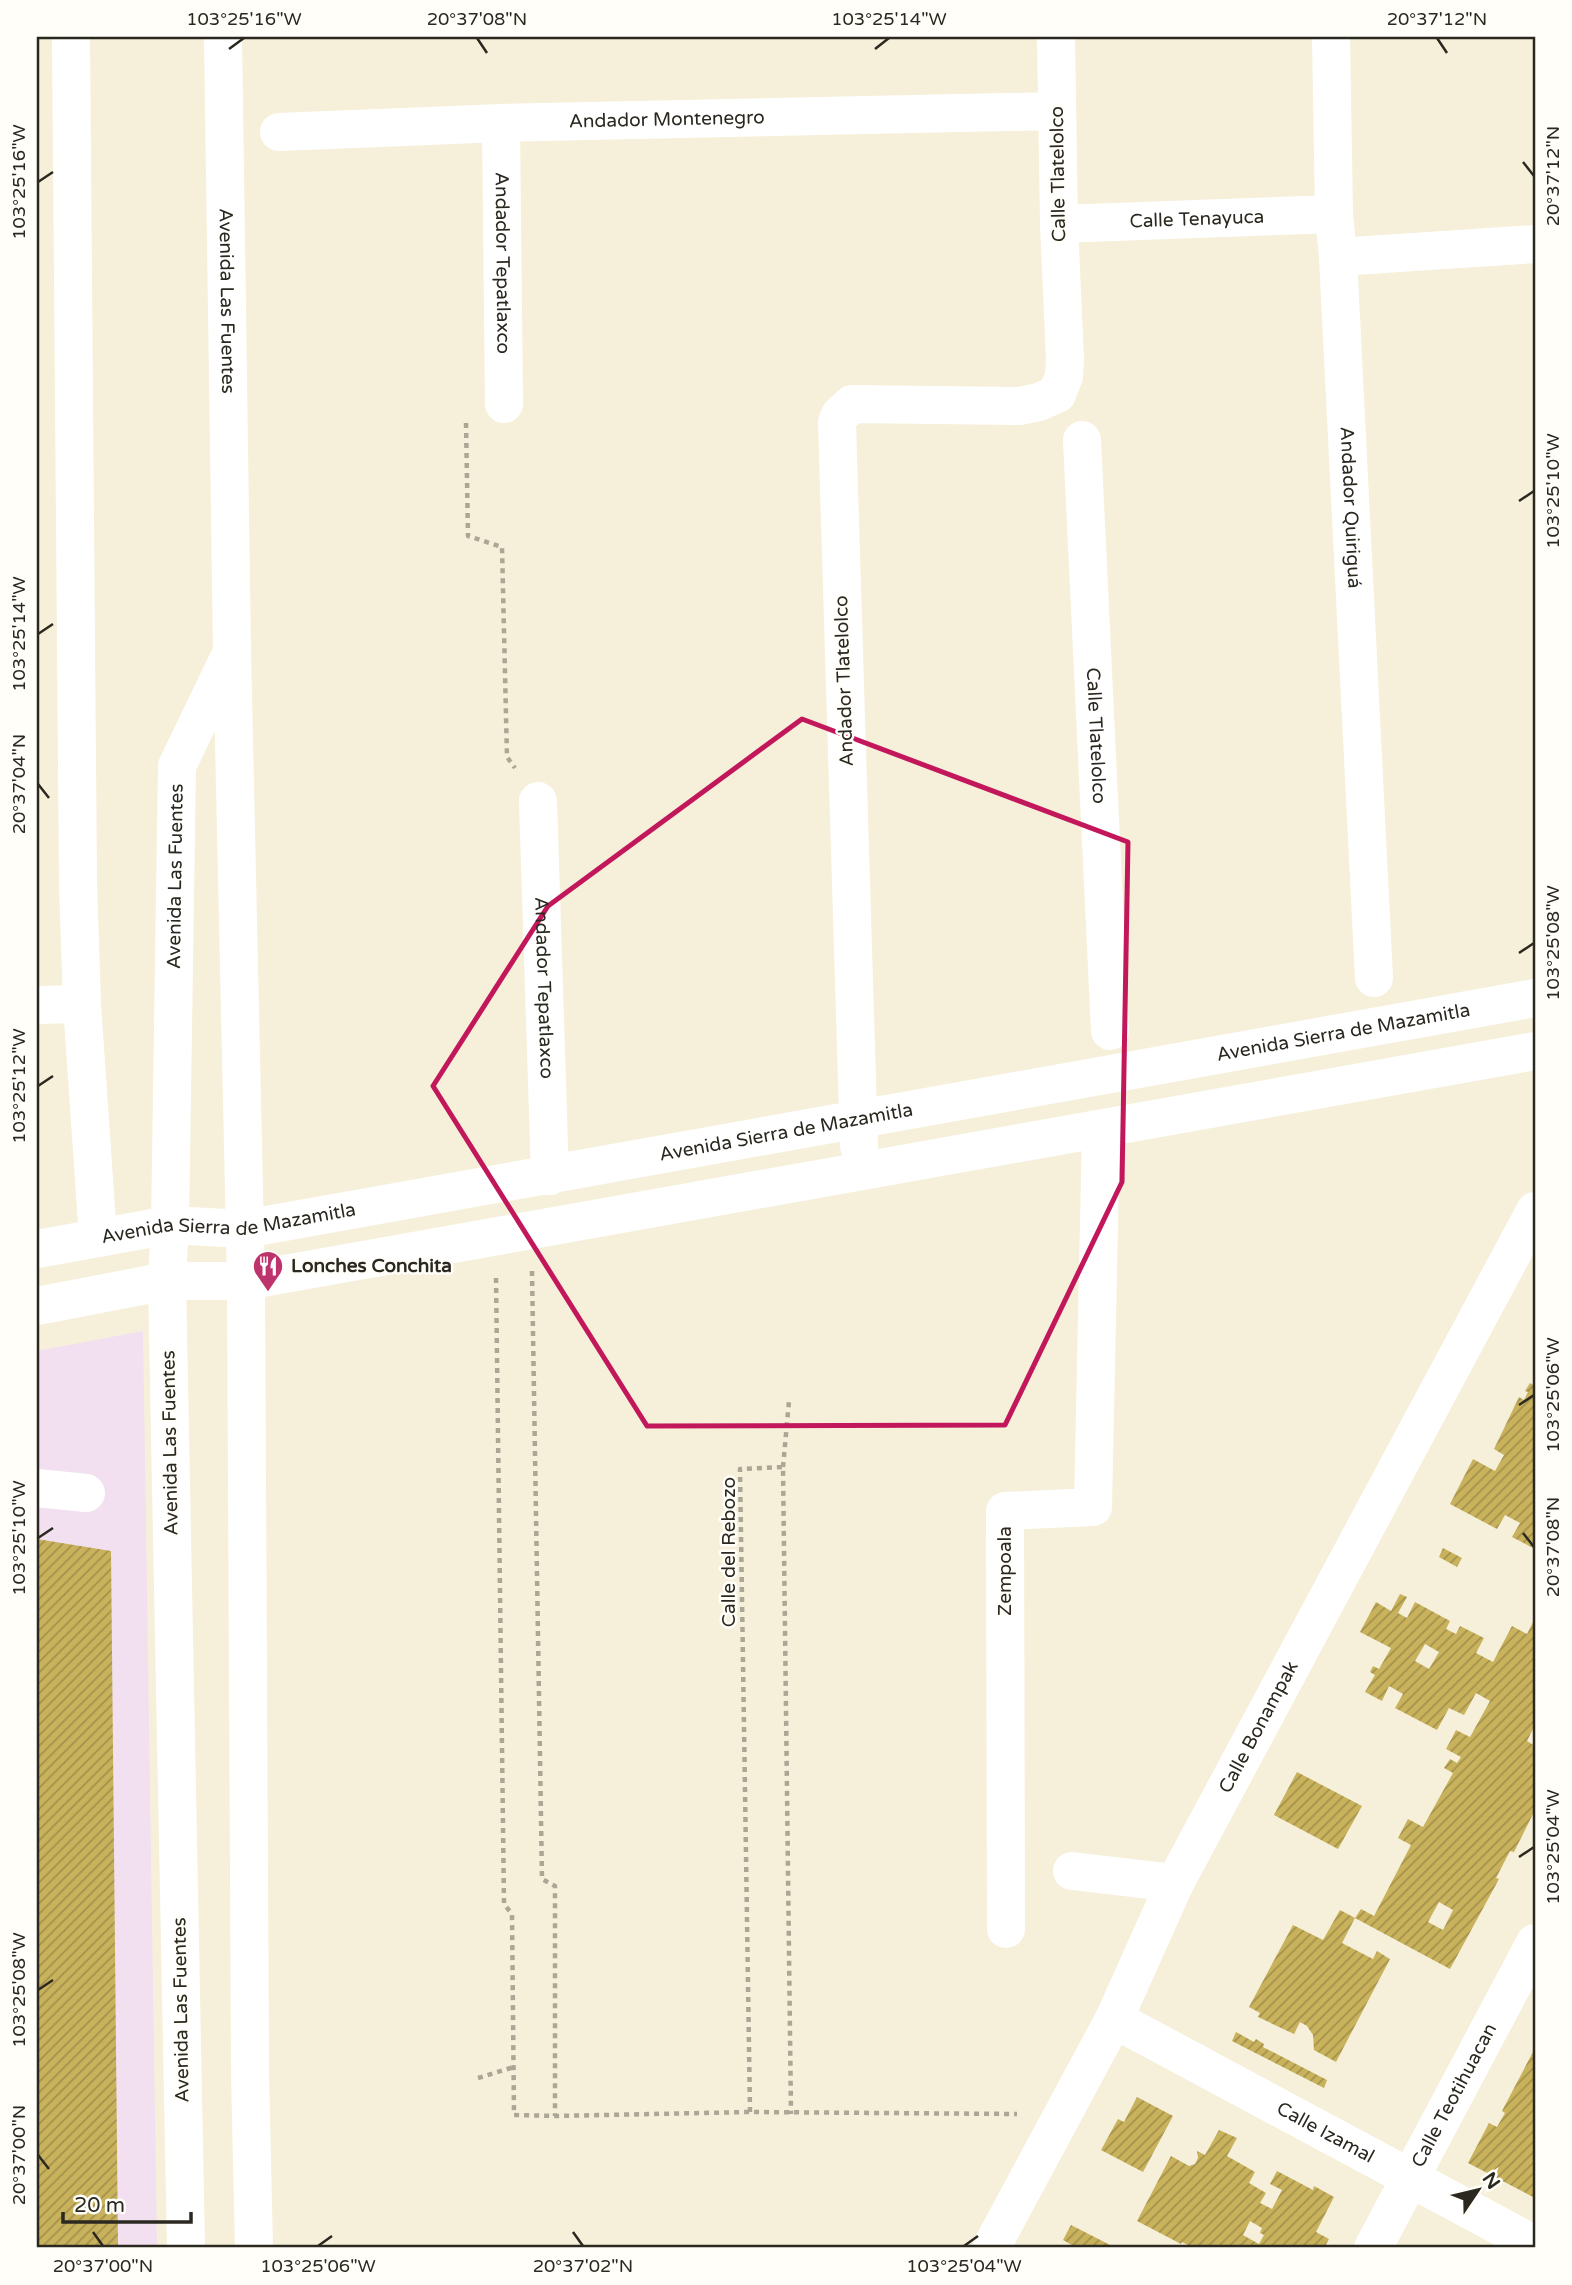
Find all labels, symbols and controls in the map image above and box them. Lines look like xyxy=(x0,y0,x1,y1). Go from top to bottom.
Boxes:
text: 103°25'16"W xyxy=(186,8,302,30)
text: 20°37'08"N xyxy=(427,8,527,30)
text: 103°25'14"W xyxy=(831,8,947,30)
text: 20°37'12"N xyxy=(1387,8,1487,30)
street label: Andador Montenegro xyxy=(569,106,765,133)
street label: Calle Tlatelolco xyxy=(1046,106,1070,242)
text: 103°25'16"W xyxy=(8,124,30,240)
text: 20°37'12"N xyxy=(1542,126,1564,226)
street label: Andador Tepatlaxco xyxy=(491,172,514,354)
street label: Calle Tenayuca xyxy=(1129,206,1265,232)
street label: Avenida Las Fuentes xyxy=(215,208,239,394)
street label: Andador Quiriguá xyxy=(1335,426,1366,589)
text: 103°25'10"W xyxy=(1542,433,1564,549)
text: 103°25'14"W xyxy=(8,576,30,692)
street label: Andador Tlatelolco xyxy=(830,595,858,767)
street label: Calle Tlatelolco xyxy=(1082,667,1110,804)
text: 20°37'04"N xyxy=(8,734,30,834)
street label: Avenida Las Fuentes xyxy=(163,783,188,969)
text: 103°25'08"W xyxy=(1542,885,1564,1001)
street label: Andador Tepatlaxco xyxy=(530,897,558,1079)
street label: Avenida Sierra de Mazamitla xyxy=(1215,999,1472,1066)
text: 103°25'12"W xyxy=(8,1028,30,1144)
street label: Avenida Sierra de Mazamitla xyxy=(658,1099,915,1166)
street label: Avenida Sierra de Mazamitla xyxy=(99,1198,358,1248)
restaurant icon: Lonches Conchita xyxy=(251,1249,285,1293)
place label: Lonches Conchita xyxy=(291,1255,452,1277)
text: 103°25'06"W xyxy=(1542,1337,1564,1453)
street label: Avenida Las Fuentes xyxy=(157,1350,183,1536)
street label: Calle del Rebozo xyxy=(718,1477,740,1627)
text: 103°25'10"W xyxy=(8,1480,30,1596)
text: 20°37'08"N xyxy=(1542,1497,1564,1597)
street label: Zempoala xyxy=(994,1526,1016,1616)
street label: Calle Bonampak xyxy=(1214,1657,1303,1797)
text: 103°25'04"W xyxy=(1542,1789,1564,1905)
street label: Avenida Las Fuentes xyxy=(168,1917,194,2103)
text: 103°25'08"W xyxy=(8,1932,30,2048)
street label: Calle Teotihuacan xyxy=(1407,2019,1501,2171)
street label: Calle Izamal xyxy=(1273,2097,1378,2168)
text: 20°37'00"N xyxy=(8,2105,30,2205)
north arrow xyxy=(1442,2156,1512,2226)
text: N xyxy=(1478,2168,1504,2193)
scale bar xyxy=(63,2180,191,2224)
text: 20 m xyxy=(74,2193,125,2218)
text: 20°37'00"N xyxy=(53,2255,153,2277)
text: 103°25'06"W xyxy=(260,2255,376,2277)
text: 20°37'02"N xyxy=(533,2255,633,2277)
text: 103°25'04"W xyxy=(906,2255,1022,2277)

